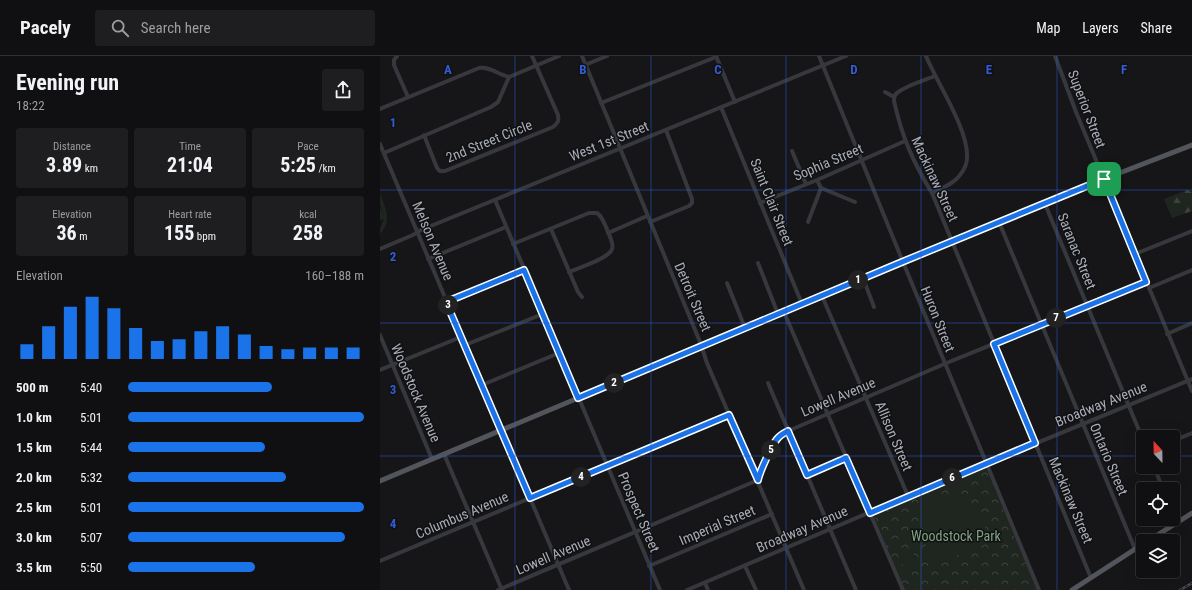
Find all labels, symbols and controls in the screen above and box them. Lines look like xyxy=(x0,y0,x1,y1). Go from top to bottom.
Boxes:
search box xyxy=(95,10,375,46)
text: Pacely xyxy=(20,16,71,39)
icon: search xyxy=(109,17,131,39)
text: Search here xyxy=(141,19,211,37)
text: Map xyxy=(1036,20,1060,36)
text: Layers xyxy=(1082,20,1119,36)
text: Share xyxy=(1141,20,1172,36)
text: A xyxy=(444,62,452,77)
text: B xyxy=(579,62,587,77)
text: C xyxy=(714,62,722,77)
text: D xyxy=(850,62,858,77)
text: E xyxy=(986,62,993,77)
text: F xyxy=(1121,62,1127,77)
street label: Superior Street xyxy=(1065,68,1109,150)
button: share xyxy=(322,69,364,111)
text: Evening run xyxy=(16,70,119,95)
text: 18:22 xyxy=(16,98,45,113)
text: 1 xyxy=(390,115,396,130)
street label: 2nd Street Circle xyxy=(444,116,535,166)
street label: West 1st Street xyxy=(567,118,651,164)
street label: Mackinaw Street xyxy=(908,134,962,224)
text: Distance xyxy=(53,140,91,153)
text: Time xyxy=(179,140,201,153)
text: Pace xyxy=(297,140,319,153)
street label: Sophia Street xyxy=(791,140,865,184)
text: 3.89 xyxy=(46,153,82,177)
text: 21:04 xyxy=(167,153,213,177)
text: 5:25 xyxy=(280,153,316,177)
street label: Saint Clair Street xyxy=(747,156,797,248)
text: km xyxy=(82,162,98,175)
text: /km xyxy=(316,162,336,175)
pin xyxy=(1087,162,1121,196)
icon: arrive xyxy=(1093,168,1115,190)
street label: Melson Avenue xyxy=(409,199,457,283)
text: Elevation xyxy=(52,208,92,221)
text: Heart rate xyxy=(168,208,212,221)
text: kcal xyxy=(299,208,317,221)
street label: Saranac Street xyxy=(1054,211,1100,291)
text: 36 xyxy=(56,221,77,245)
text: 155 xyxy=(164,221,194,245)
text: 258 xyxy=(293,221,323,245)
text: m xyxy=(77,230,88,243)
text: bpm xyxy=(194,230,216,243)
text: 2 xyxy=(390,249,397,264)
street label: Detroit Street xyxy=(671,260,715,334)
text: Elevation xyxy=(16,268,63,283)
text: 160–188 m xyxy=(305,268,364,283)
pin: 1 xyxy=(848,270,868,290)
text: 1 xyxy=(855,273,861,286)
street label: Huron Street xyxy=(918,284,958,354)
pin: 3 xyxy=(438,295,458,315)
text: 3 xyxy=(445,298,451,311)
pin: 7 xyxy=(1046,308,1066,328)
text: 7 xyxy=(1053,311,1059,324)
street label: Woodstock Avenue xyxy=(388,341,444,445)
pin: 2 xyxy=(604,373,624,393)
street label: Lowell Avenue xyxy=(798,374,878,420)
text: 2 xyxy=(611,376,617,389)
street label: Broadway Avenue xyxy=(1053,378,1150,430)
text: 500 m xyxy=(16,380,48,395)
text: 5:40 xyxy=(80,380,102,395)
text: 3 xyxy=(390,382,396,397)
street label: Allison Street xyxy=(872,399,916,473)
text: 1.0 km xyxy=(16,410,52,425)
text: 5:01 xyxy=(80,410,102,425)
street label: Ontario Street xyxy=(1087,421,1131,497)
north arrow xyxy=(1136,430,1180,474)
map controls xyxy=(1136,430,1180,578)
text: 1.5 km xyxy=(16,440,52,455)
text: 5:44 xyxy=(80,440,102,455)
pin: 5 xyxy=(761,440,781,460)
text: 5 xyxy=(768,443,774,456)
street label: Mackinaw Street xyxy=(1046,455,1096,545)
pin: 4 xyxy=(571,467,591,487)
pin: 6 xyxy=(942,468,962,488)
text: 2.0 km xyxy=(16,470,52,485)
text: 5:32 xyxy=(80,470,102,485)
text: 4 xyxy=(578,470,584,483)
street label: Prospect Street xyxy=(615,470,663,554)
text: 6 xyxy=(949,471,955,484)
button: locate xyxy=(1136,482,1180,526)
street label: Columbus Avenue xyxy=(413,488,511,542)
text: 2.5 km xyxy=(16,500,52,515)
text: 5:01 xyxy=(80,500,102,515)
street label: Imperial Street xyxy=(677,502,757,548)
street label: Broadway Avenue xyxy=(754,502,850,555)
text: 4 xyxy=(390,516,397,531)
park label: Woodstock Park xyxy=(911,528,1002,544)
text: 3.0 km xyxy=(16,530,52,545)
text: 5:07 xyxy=(80,530,102,545)
street label: Lowell Avenue xyxy=(513,532,593,578)
button: layers xyxy=(1136,534,1180,578)
text: 3.5 km xyxy=(16,560,52,575)
text: 5:50 xyxy=(80,560,102,575)

